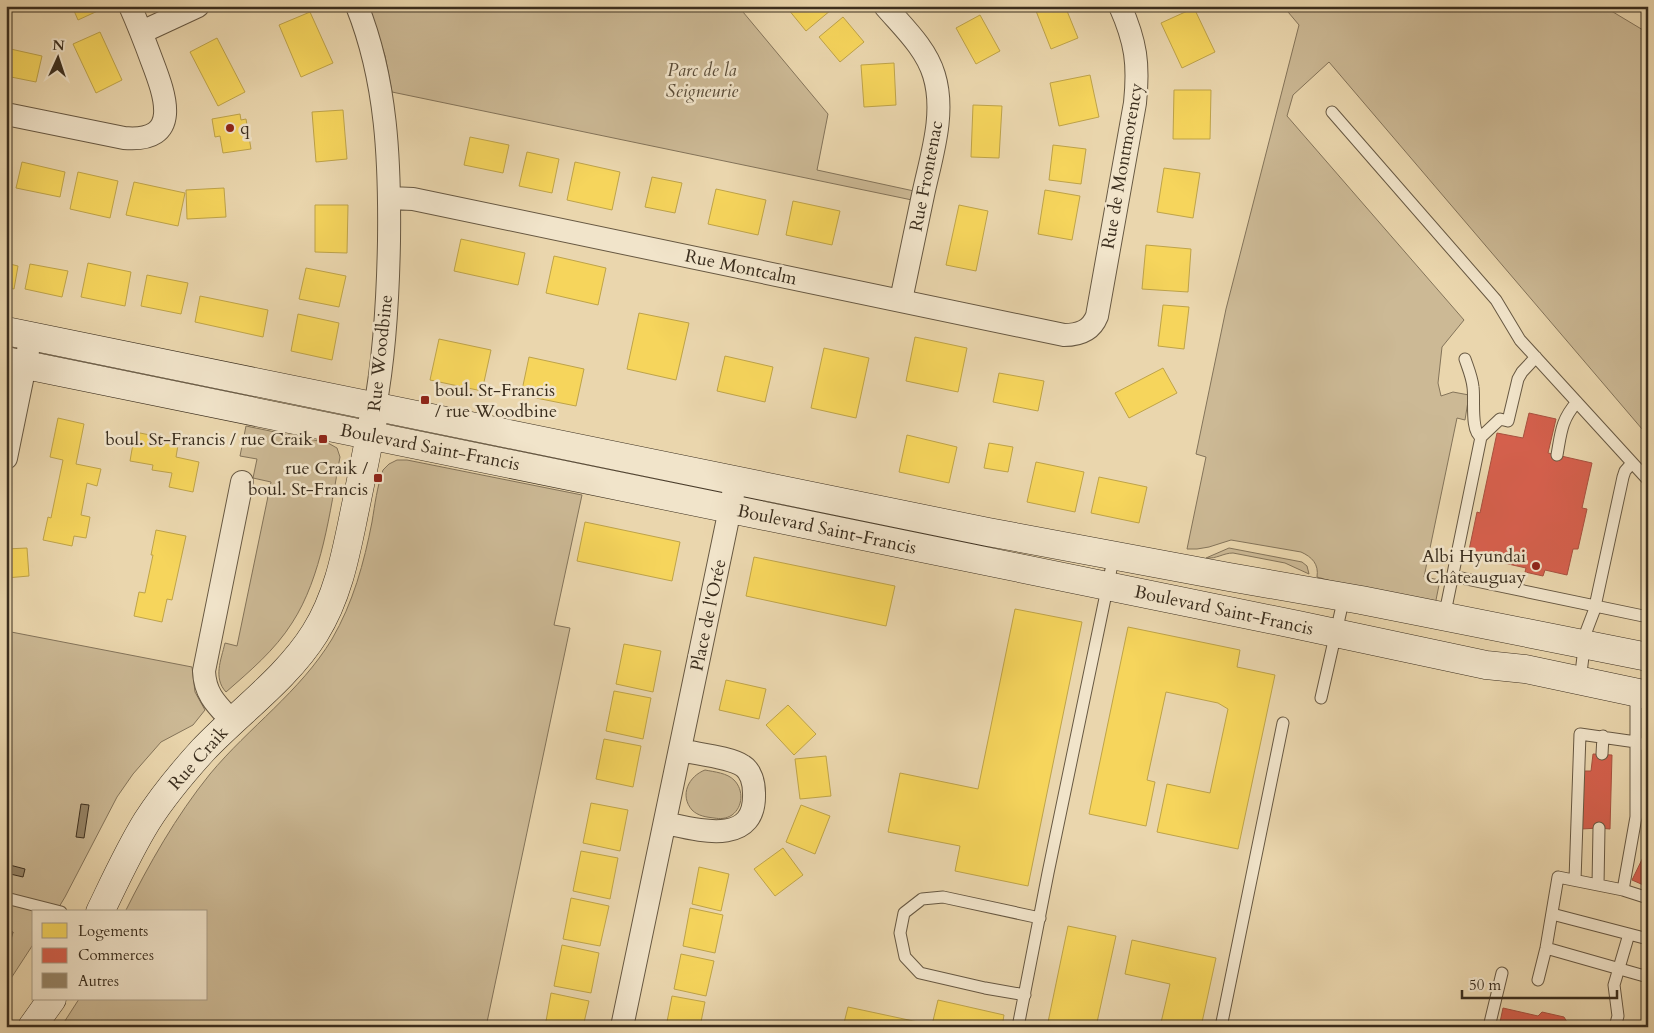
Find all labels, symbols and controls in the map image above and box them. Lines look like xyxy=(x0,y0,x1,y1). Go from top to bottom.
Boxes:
north arrow xyxy=(32,32,82,82)
text: N xyxy=(52,36,65,55)
park label: Parc de la Seigneurie xyxy=(666,58,739,104)
street label: Rue de Montmorency xyxy=(1096,81,1149,251)
place label: q xyxy=(240,116,250,141)
street label: Rue Frontenac xyxy=(904,119,949,234)
marker: q xyxy=(224,122,236,134)
street label: Rue Montcalm xyxy=(683,243,800,292)
street label: Rue Woodbine xyxy=(362,293,399,413)
place label: boul. St-Francis / rue Woodbine xyxy=(435,378,557,424)
marker: boul. St-Francis / rue Woodbine xyxy=(419,394,431,406)
street label: Boulevard Saint-Francis xyxy=(338,418,522,477)
place label: boul. St-Francis / rue Craik xyxy=(105,427,313,452)
marker: boul. St-Francis / rue Craik xyxy=(317,433,329,445)
place label: rue Craik / boul. St-Francis xyxy=(248,456,368,502)
marker: rue Craik / boul. St-Francis xyxy=(372,472,384,484)
street label: Boulevard Saint-Francis xyxy=(735,498,919,561)
place label: Albi Hyundai Châteauguay xyxy=(1422,544,1526,590)
street label: Place de l'Orée xyxy=(684,557,733,673)
marker: Albi Hyundai Châteauguay xyxy=(1530,560,1542,572)
street label: Boulevard Saint-Francis xyxy=(1132,579,1316,642)
street label: Rue Craik xyxy=(163,721,234,796)
legend xyxy=(32,910,208,1000)
text: Logements xyxy=(78,921,148,941)
text: Commerces xyxy=(78,945,154,965)
scale bar xyxy=(1462,968,1616,1000)
text: Autres xyxy=(78,971,119,991)
text: 50 m xyxy=(1469,975,1501,995)

